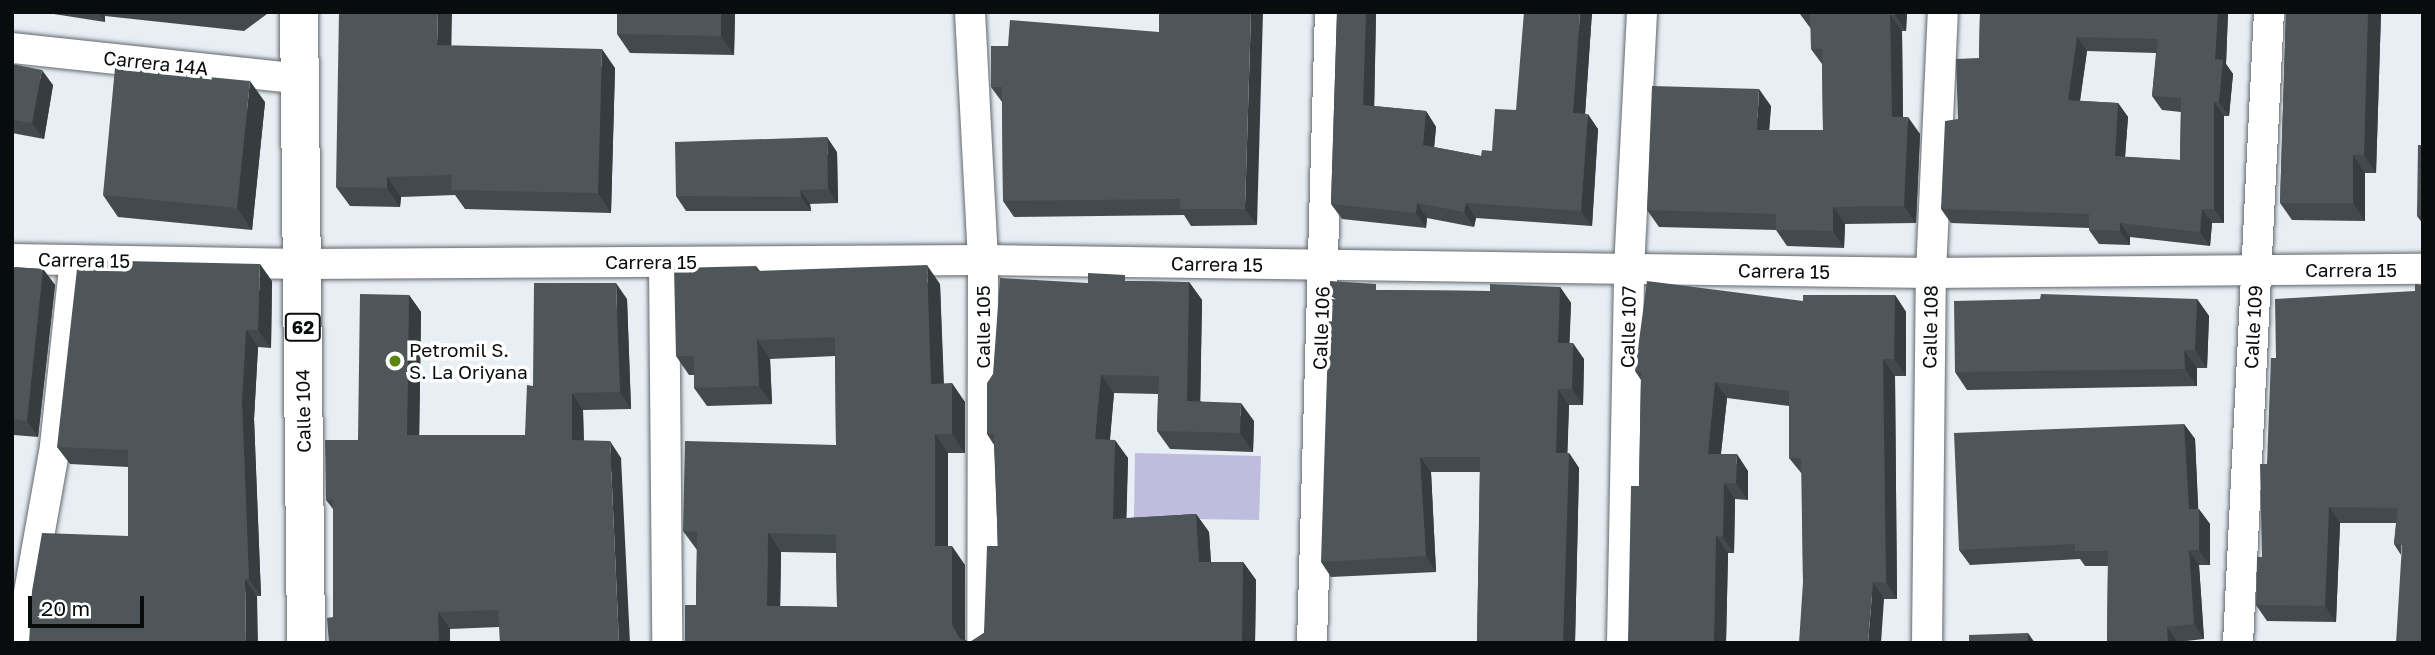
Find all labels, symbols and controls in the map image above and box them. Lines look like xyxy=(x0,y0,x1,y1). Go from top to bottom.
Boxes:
street label: Carrera 14A xyxy=(102,46,210,80)
street label: Carrera 15 xyxy=(38,248,130,272)
street label: Carrera 15 xyxy=(605,251,697,273)
street label: Carrera 15 xyxy=(1171,252,1263,276)
street label: Carrera 15 xyxy=(1738,259,1830,283)
street label: Carrera 15 xyxy=(2305,259,2397,281)
street label: Calle 105 xyxy=(972,285,994,369)
street label: Calle 108 xyxy=(1918,285,1942,369)
street label: Calle 109 xyxy=(2239,285,2267,369)
street label: Calle 106 xyxy=(1308,286,1334,370)
street label: Calle 107 xyxy=(1616,286,1640,368)
road number: 62 xyxy=(284,312,322,342)
place label: Petromil S. S. La Oriyana xyxy=(409,339,528,383)
marker: Petromil S. S. La Oriyana xyxy=(387,353,403,369)
street label: Calle 104 xyxy=(291,369,315,453)
scale bar xyxy=(32,582,147,626)
text: 20 m xyxy=(41,595,90,621)

